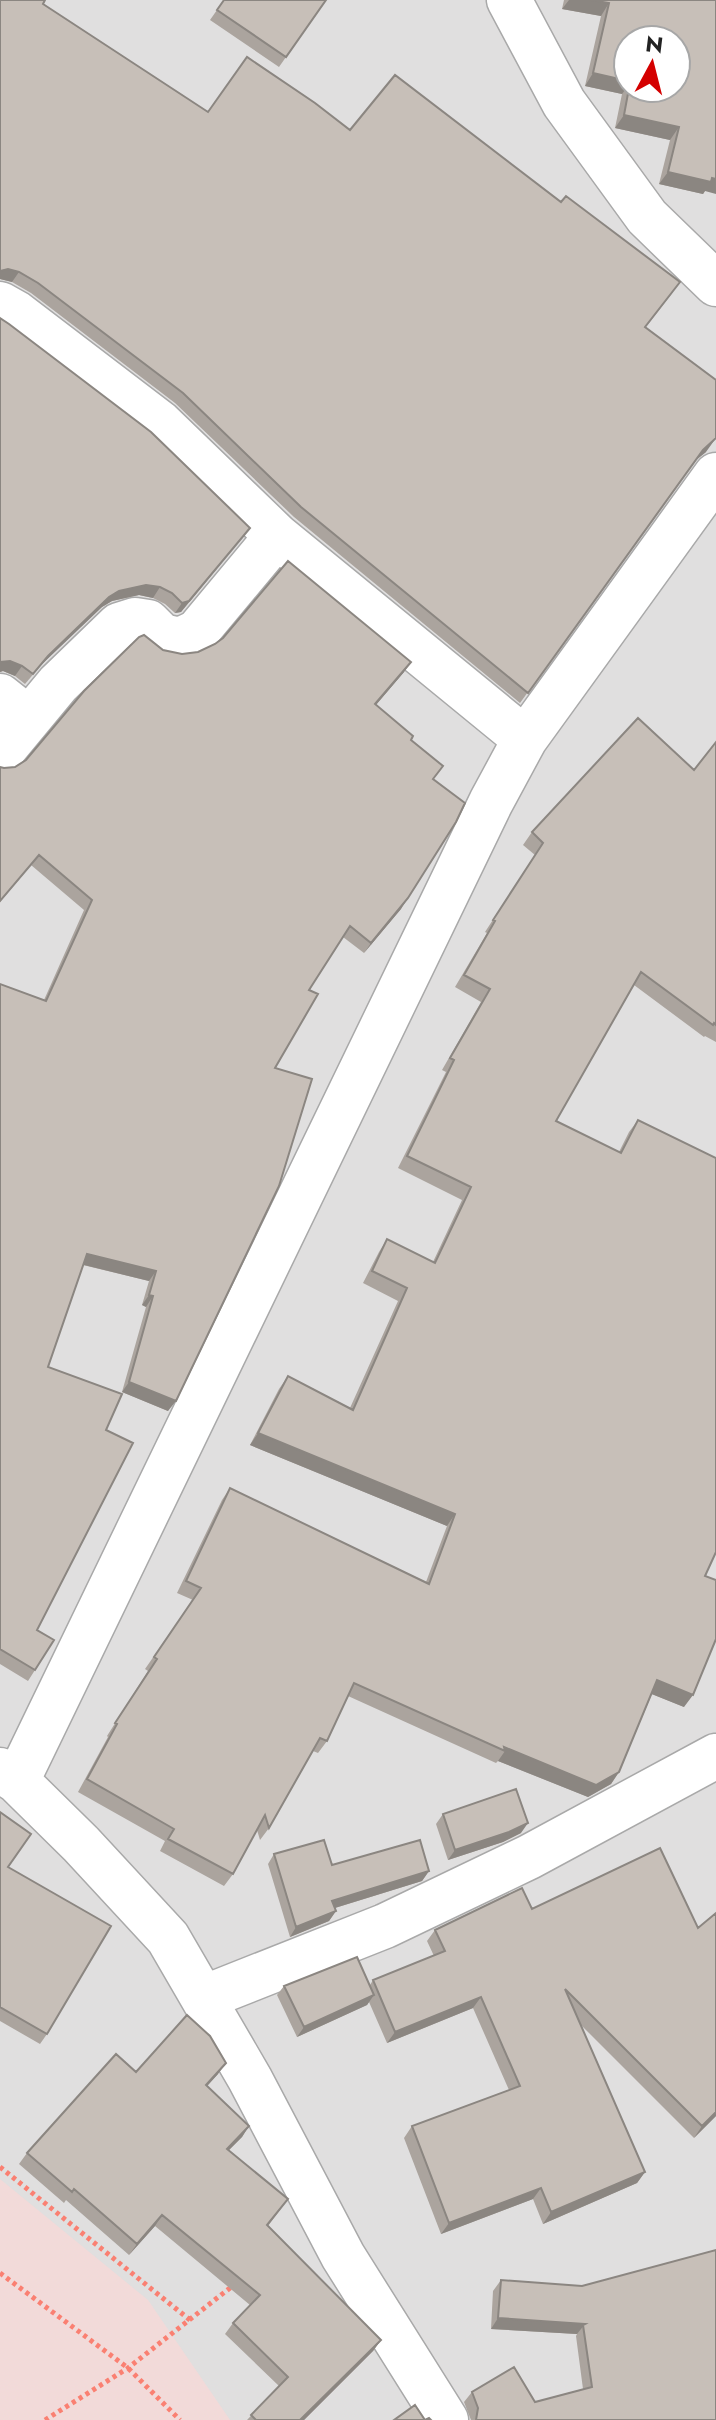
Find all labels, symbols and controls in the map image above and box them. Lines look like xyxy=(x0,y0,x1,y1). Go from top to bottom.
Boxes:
north arrow xyxy=(612,24,692,104)
text: N xyxy=(644,27,665,61)

